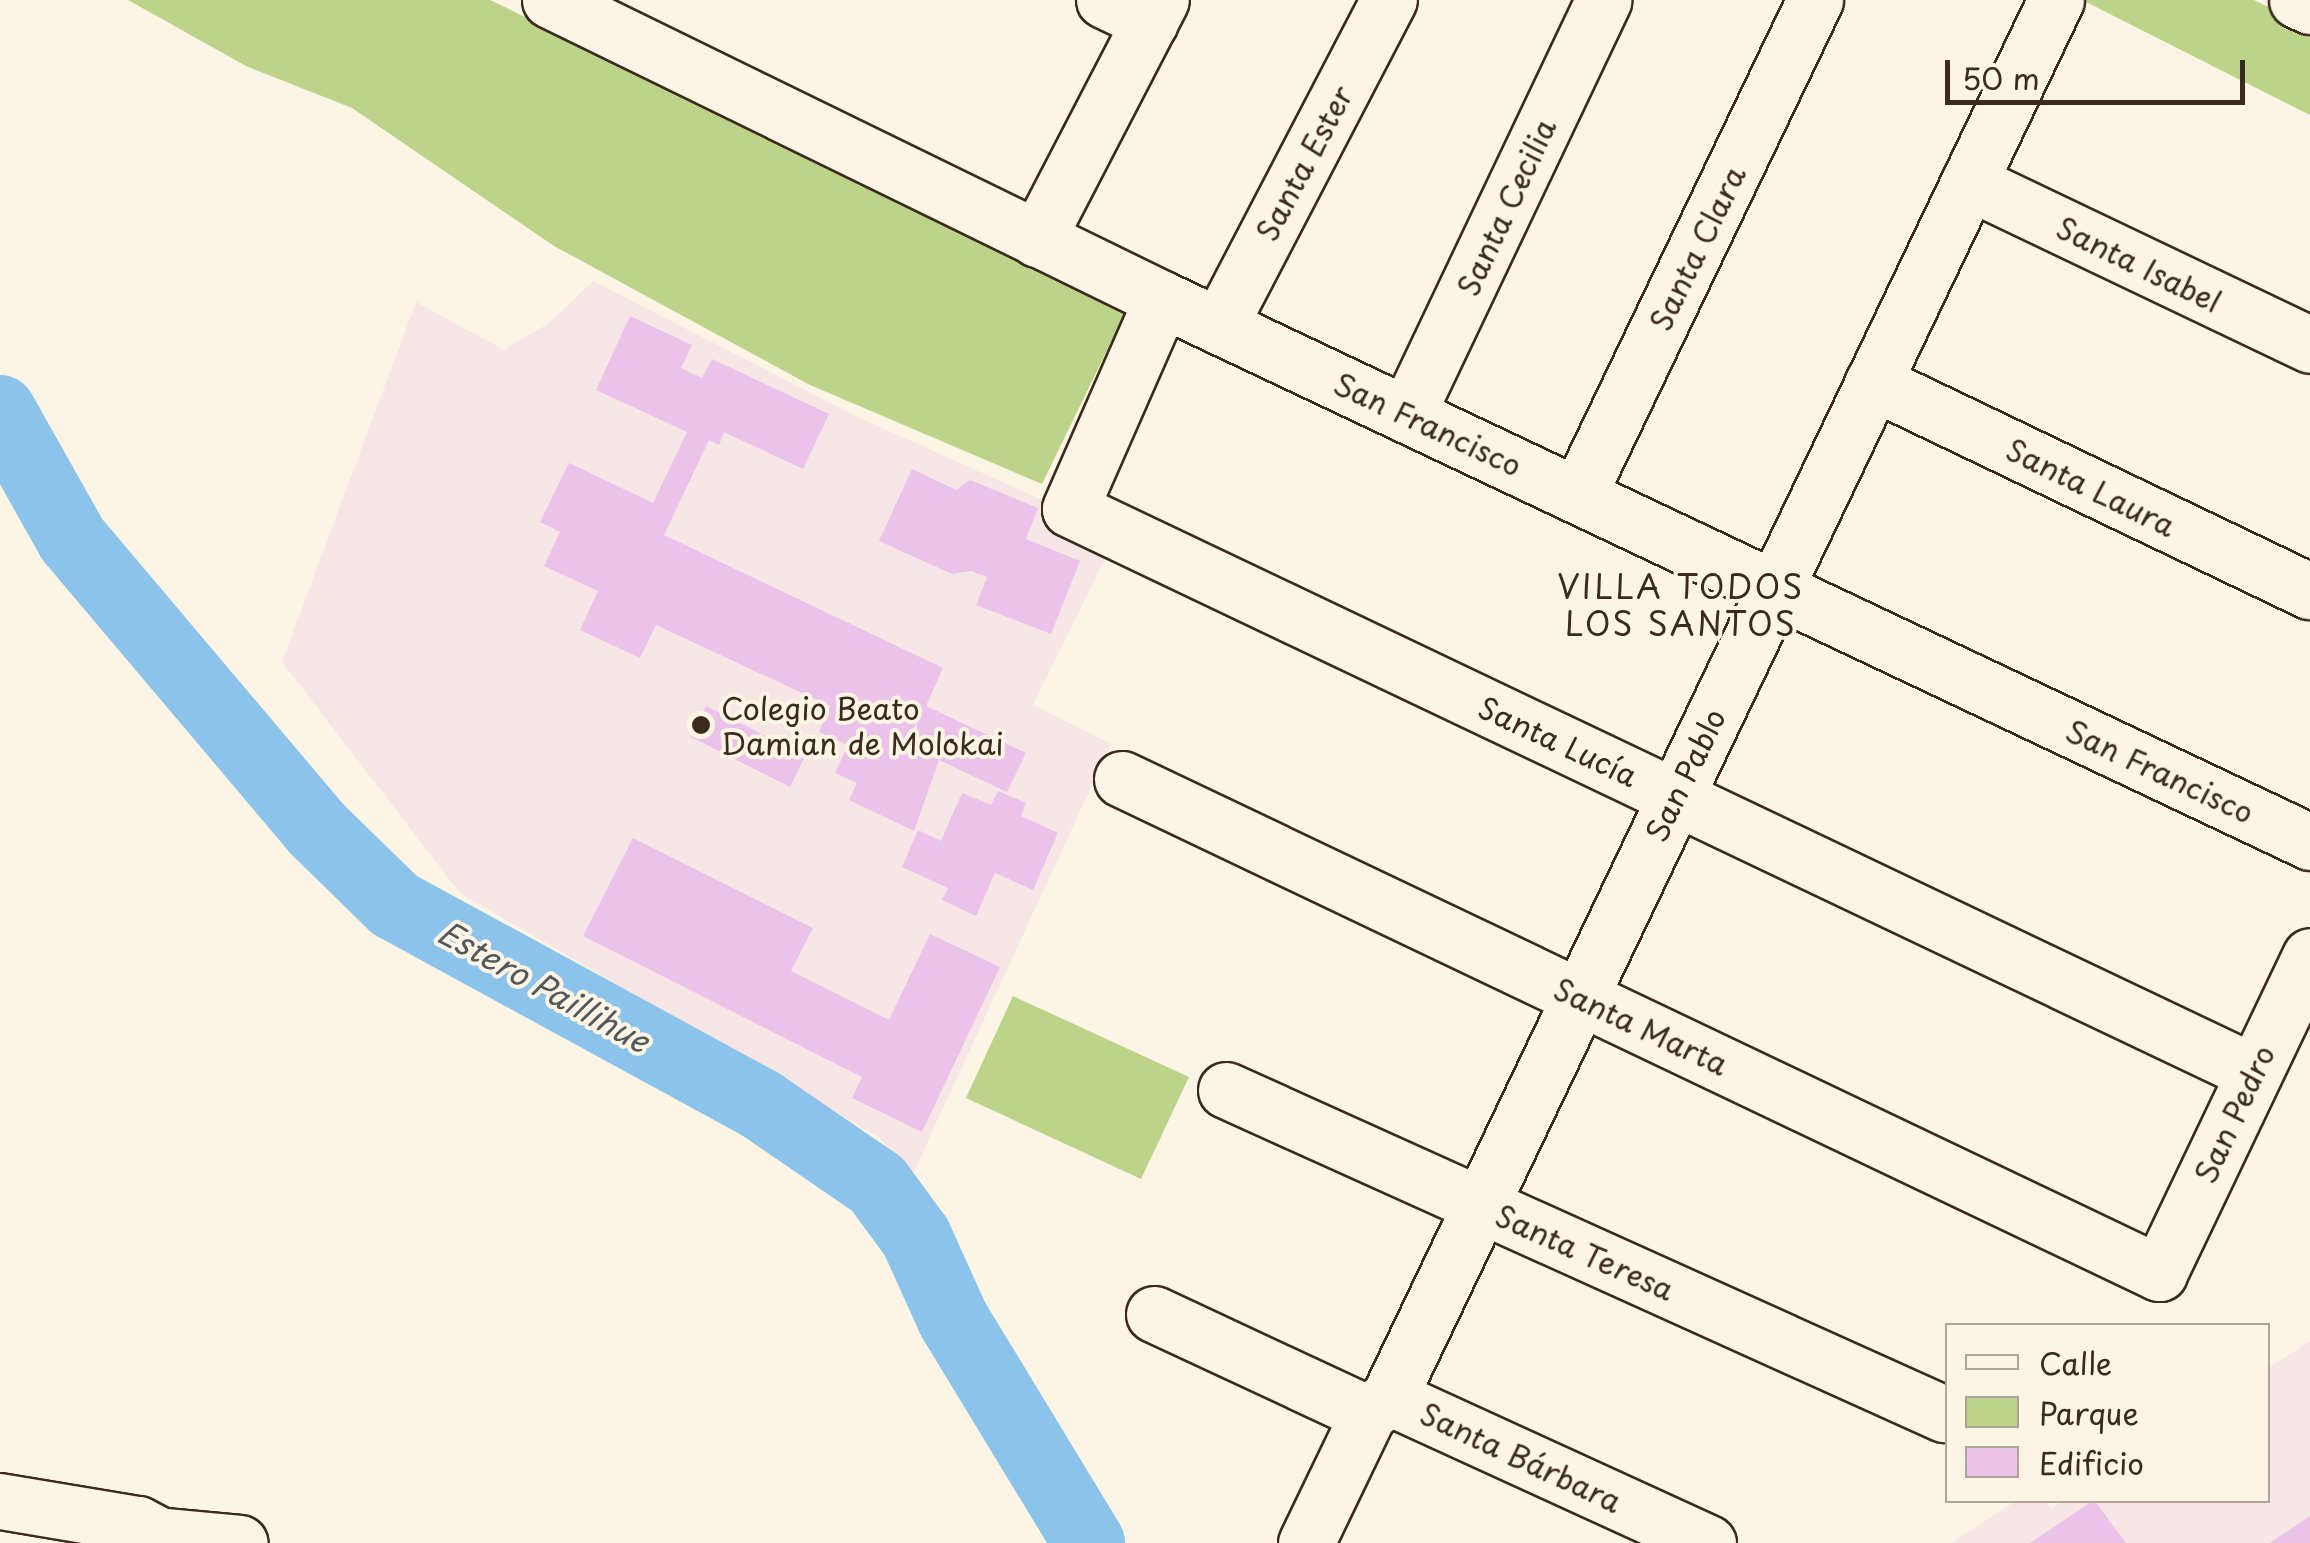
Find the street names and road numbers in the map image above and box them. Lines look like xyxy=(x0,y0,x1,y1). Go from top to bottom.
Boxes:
street label: Santa Ester xyxy=(1248,79,1360,247)
street label: Santa Cecilia xyxy=(1449,112,1563,302)
street label: Santa Clara xyxy=(1642,161,1752,335)
street label: Santa Isabel xyxy=(2050,208,2228,320)
street label: San Francisco xyxy=(1329,365,1527,483)
street label: Santa Laura xyxy=(2002,431,2180,543)
street label: Santa Lucía xyxy=(1473,689,1643,793)
street label: San Pablo xyxy=(1638,704,1732,846)
street label: San Francisco xyxy=(2061,712,2259,830)
street label: Santa Marta xyxy=(1548,970,1734,1082)
street label: San Pedro xyxy=(2187,1040,2281,1188)
street label: Santa Teresa xyxy=(1490,1197,1680,1307)
street label: Santa Bárbara xyxy=(1416,1395,1626,1519)

